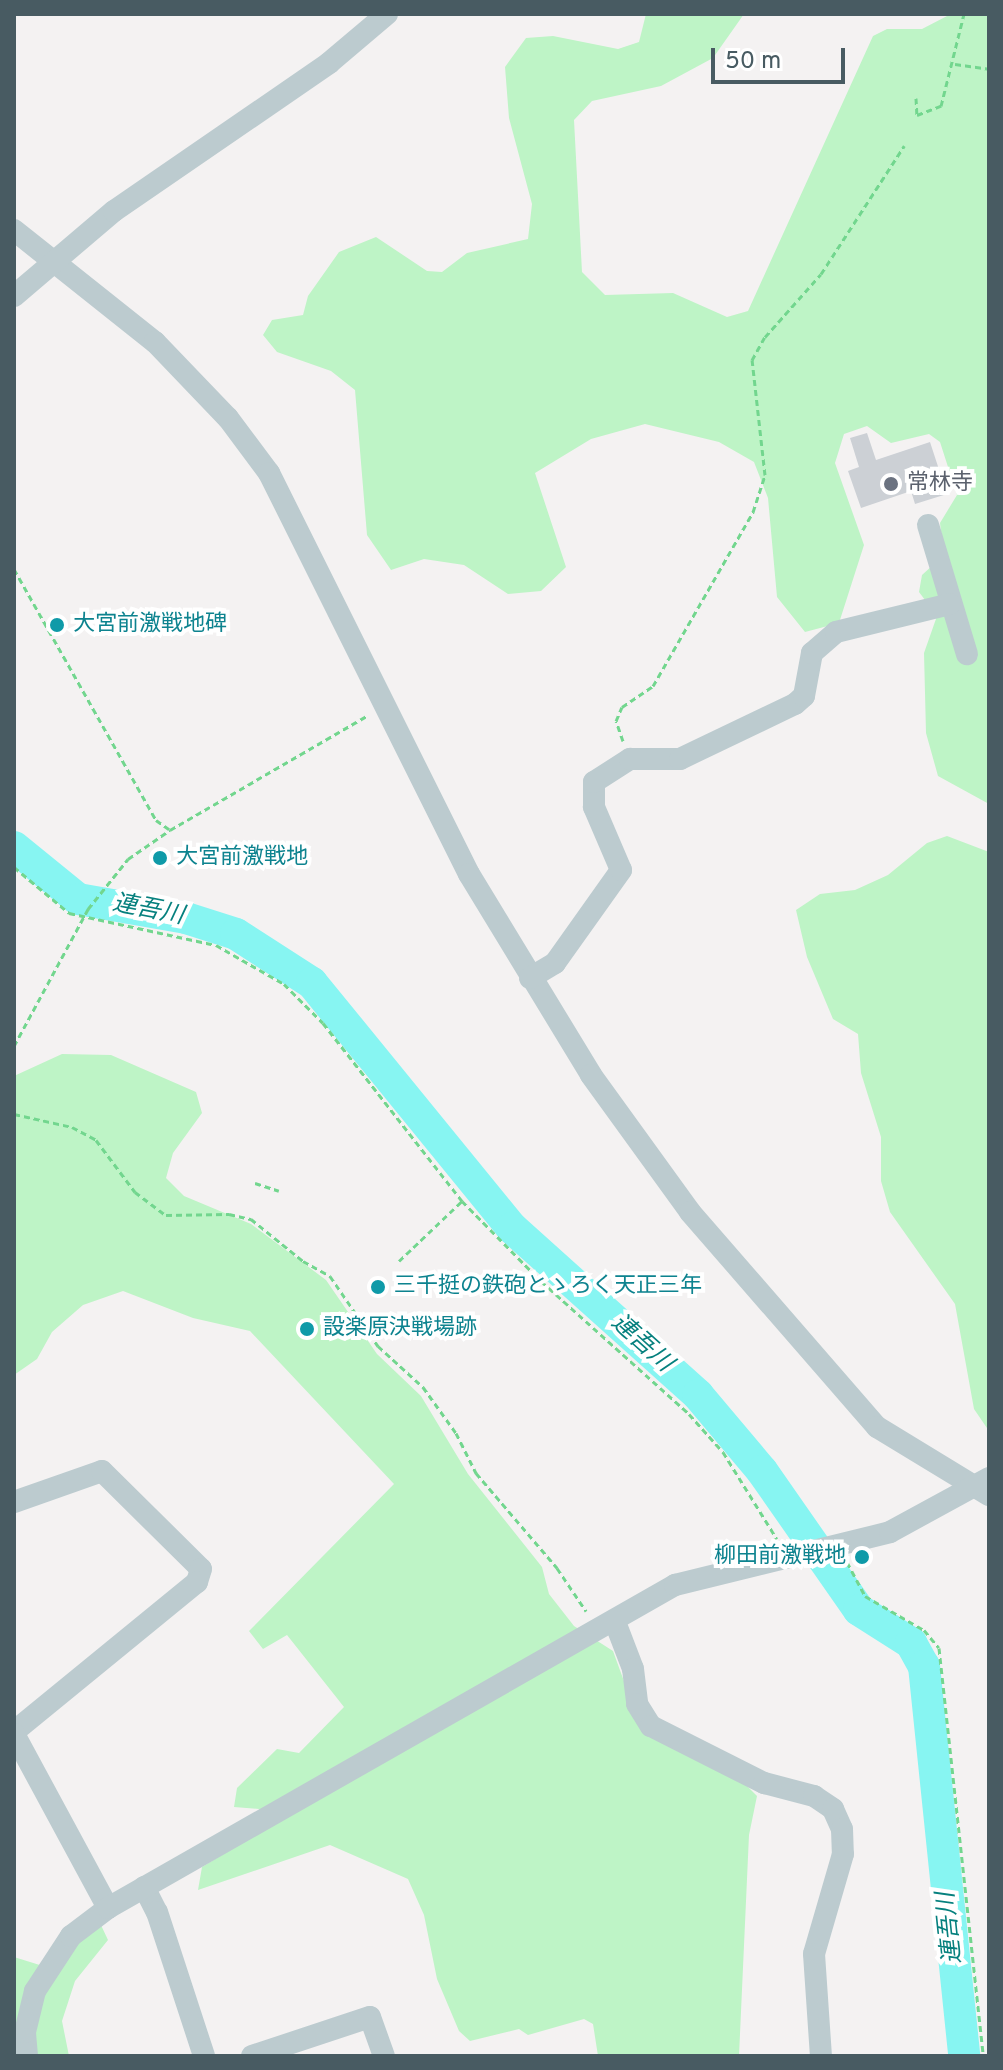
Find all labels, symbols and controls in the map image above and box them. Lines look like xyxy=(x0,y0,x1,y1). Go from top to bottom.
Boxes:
scale bar xyxy=(715,32,849,82)
text: 50 m xyxy=(725,47,781,77)
place label: 常林寺 xyxy=(907,471,973,497)
marker: 常林寺 xyxy=(882,475,900,493)
place label: 大宮前激戦地碑 xyxy=(73,612,227,638)
marker: 大宮前激戦地碑 xyxy=(48,616,66,634)
place label: 大宮前激戦地 xyxy=(176,845,308,871)
marker: 大宮前激戦地 xyxy=(151,849,169,867)
water label: 連吾川 xyxy=(110,890,186,932)
place label: 三千挺の鉄砲とゝろく天正三年 xyxy=(394,1274,702,1300)
marker: 三千挺の鉄砲とゝろく天正三年 xyxy=(369,1278,387,1296)
water label: 連吾川 xyxy=(605,1309,677,1379)
place label: 設楽原決戦場跡 xyxy=(323,1316,477,1342)
marker: 設楽原決戦場跡 xyxy=(298,1320,316,1338)
place label: 柳田前激戦地 xyxy=(714,1544,846,1570)
marker: 柳田前激戦地 xyxy=(853,1548,871,1566)
water label: 連吾川 xyxy=(933,1891,969,1965)

